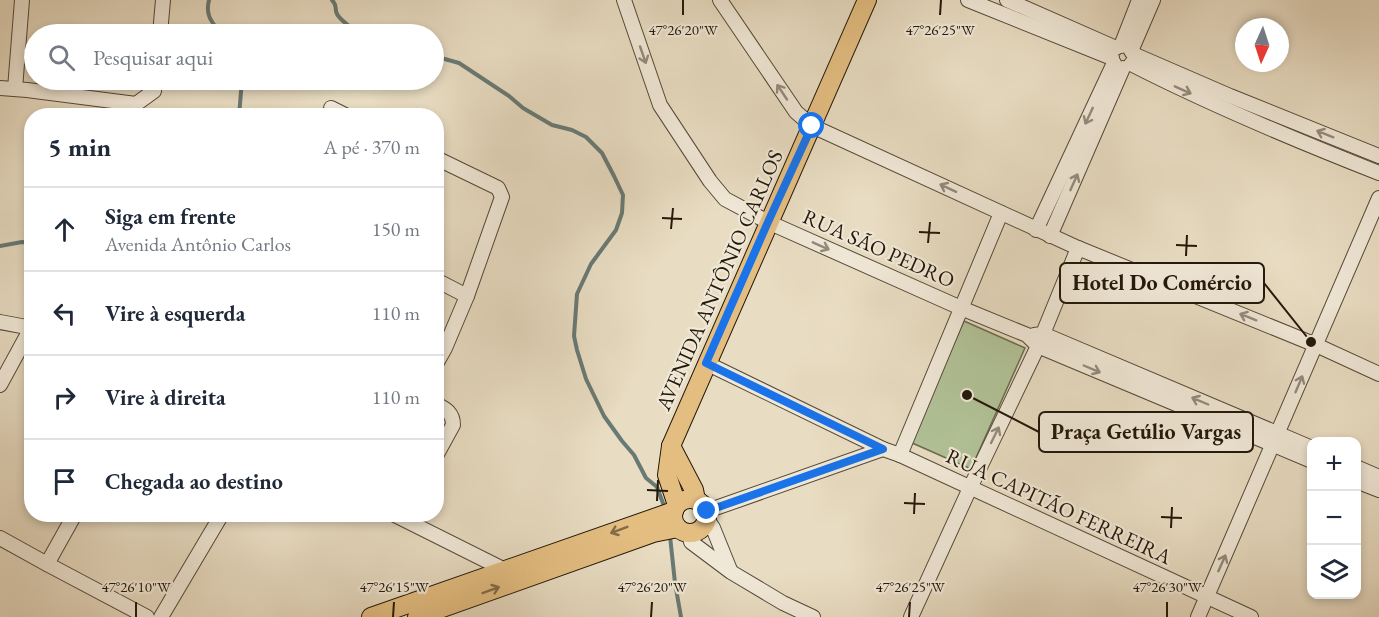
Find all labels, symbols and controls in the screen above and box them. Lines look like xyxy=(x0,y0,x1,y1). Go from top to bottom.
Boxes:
north arrow xyxy=(1235,18,1289,72)
text: 47°26'20"W xyxy=(648,20,718,39)
text: 47°26'25"W xyxy=(905,20,975,39)
search box xyxy=(24,24,444,90)
icon: search xyxy=(45,41,78,74)
text: Pesquisar aqui xyxy=(93,43,213,72)
one-way arrow xyxy=(638,45,649,64)
one-way arrow xyxy=(776,84,788,101)
one-way arrow xyxy=(1173,85,1192,96)
one-way arrow xyxy=(1082,107,1094,125)
route start xyxy=(798,112,824,138)
one-way arrow xyxy=(1316,128,1334,139)
text: 5 min xyxy=(48,130,111,164)
text: A pé · 370 m xyxy=(324,134,420,160)
street label: AVENIDA ANTÔNIO CARLOS xyxy=(649,145,789,415)
one-way arrow xyxy=(1069,173,1080,191)
one-way arrow xyxy=(940,182,958,194)
text: Siga em frente xyxy=(105,202,236,231)
street label: RUA SÃO PEDRO xyxy=(799,202,959,294)
icon: ahead xyxy=(48,213,81,246)
text: 150 m xyxy=(372,216,420,242)
text: Avenida Antônio Carlos xyxy=(105,231,291,257)
one-way arrow xyxy=(812,240,830,252)
callout: Hotel Do Comércio xyxy=(1060,263,1264,303)
text: Hotel Do Comércio xyxy=(1072,268,1252,297)
icon: left xyxy=(48,297,81,330)
text: Vire à esquerda xyxy=(105,299,245,328)
text: 110 m xyxy=(372,300,420,326)
one-way arrow xyxy=(1240,311,1258,322)
one-way arrow xyxy=(1083,364,1101,375)
one-way arrow xyxy=(1294,376,1305,394)
icon: right xyxy=(48,381,81,414)
text: Vire à direita xyxy=(105,383,226,412)
text: 110 m xyxy=(372,384,420,410)
one-way arrow xyxy=(1191,395,1209,406)
callout: Praça Getúlio Vargas xyxy=(1039,412,1253,452)
text: Praça Getúlio Vargas xyxy=(1051,417,1241,446)
one-way arrow xyxy=(990,427,1001,445)
map controls xyxy=(1307,437,1361,599)
button: + xyxy=(1307,437,1361,491)
street label: RUA CAPITÃO FERREIRA xyxy=(942,442,1176,570)
icon: arrive xyxy=(48,465,81,498)
text: Chegada ao destino xyxy=(105,467,283,496)
button: − xyxy=(1307,491,1361,545)
route end xyxy=(693,497,719,523)
one-way arrow xyxy=(610,525,629,536)
button: layers xyxy=(1307,545,1361,599)
one-way arrow xyxy=(1217,555,1228,573)
text: 47°26'10"W xyxy=(101,577,171,596)
text: 47°26'15"W xyxy=(359,577,429,596)
text: 47°26'20"W xyxy=(617,577,687,596)
text: 47°26'25"W xyxy=(875,577,945,596)
text: 47°26'30"W xyxy=(1132,577,1202,596)
one-way arrow xyxy=(481,584,500,595)

